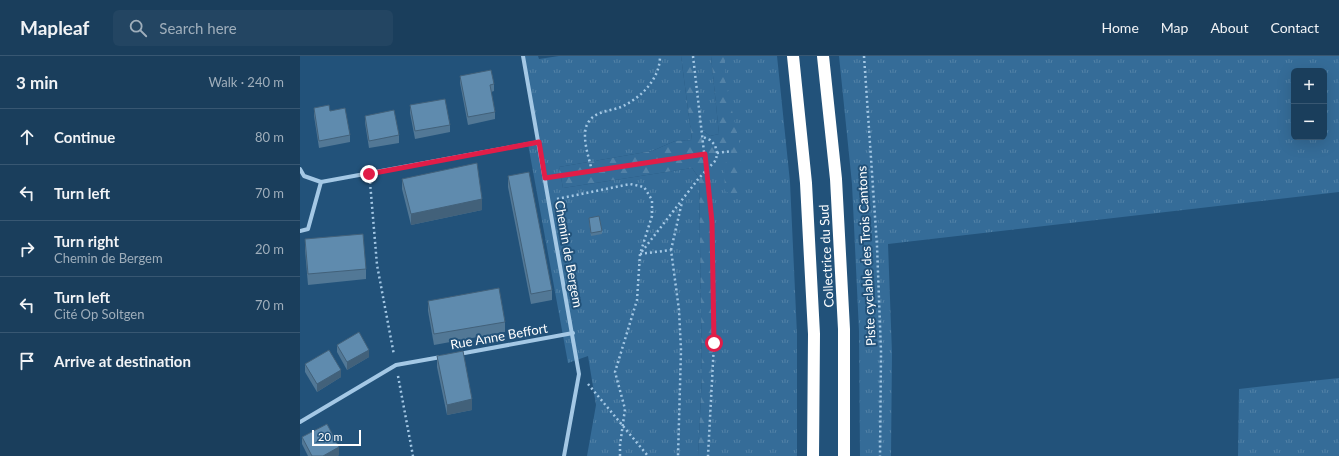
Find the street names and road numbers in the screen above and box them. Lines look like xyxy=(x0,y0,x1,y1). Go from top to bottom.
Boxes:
street label: Piste cyclable des Trois Cantons xyxy=(853,165,879,346)
street label: Chemin de Bergem xyxy=(552,199,586,309)
street label: Collectrice du Sud xyxy=(815,204,837,308)
street label: Rue Anne Beffort xyxy=(449,319,549,352)

